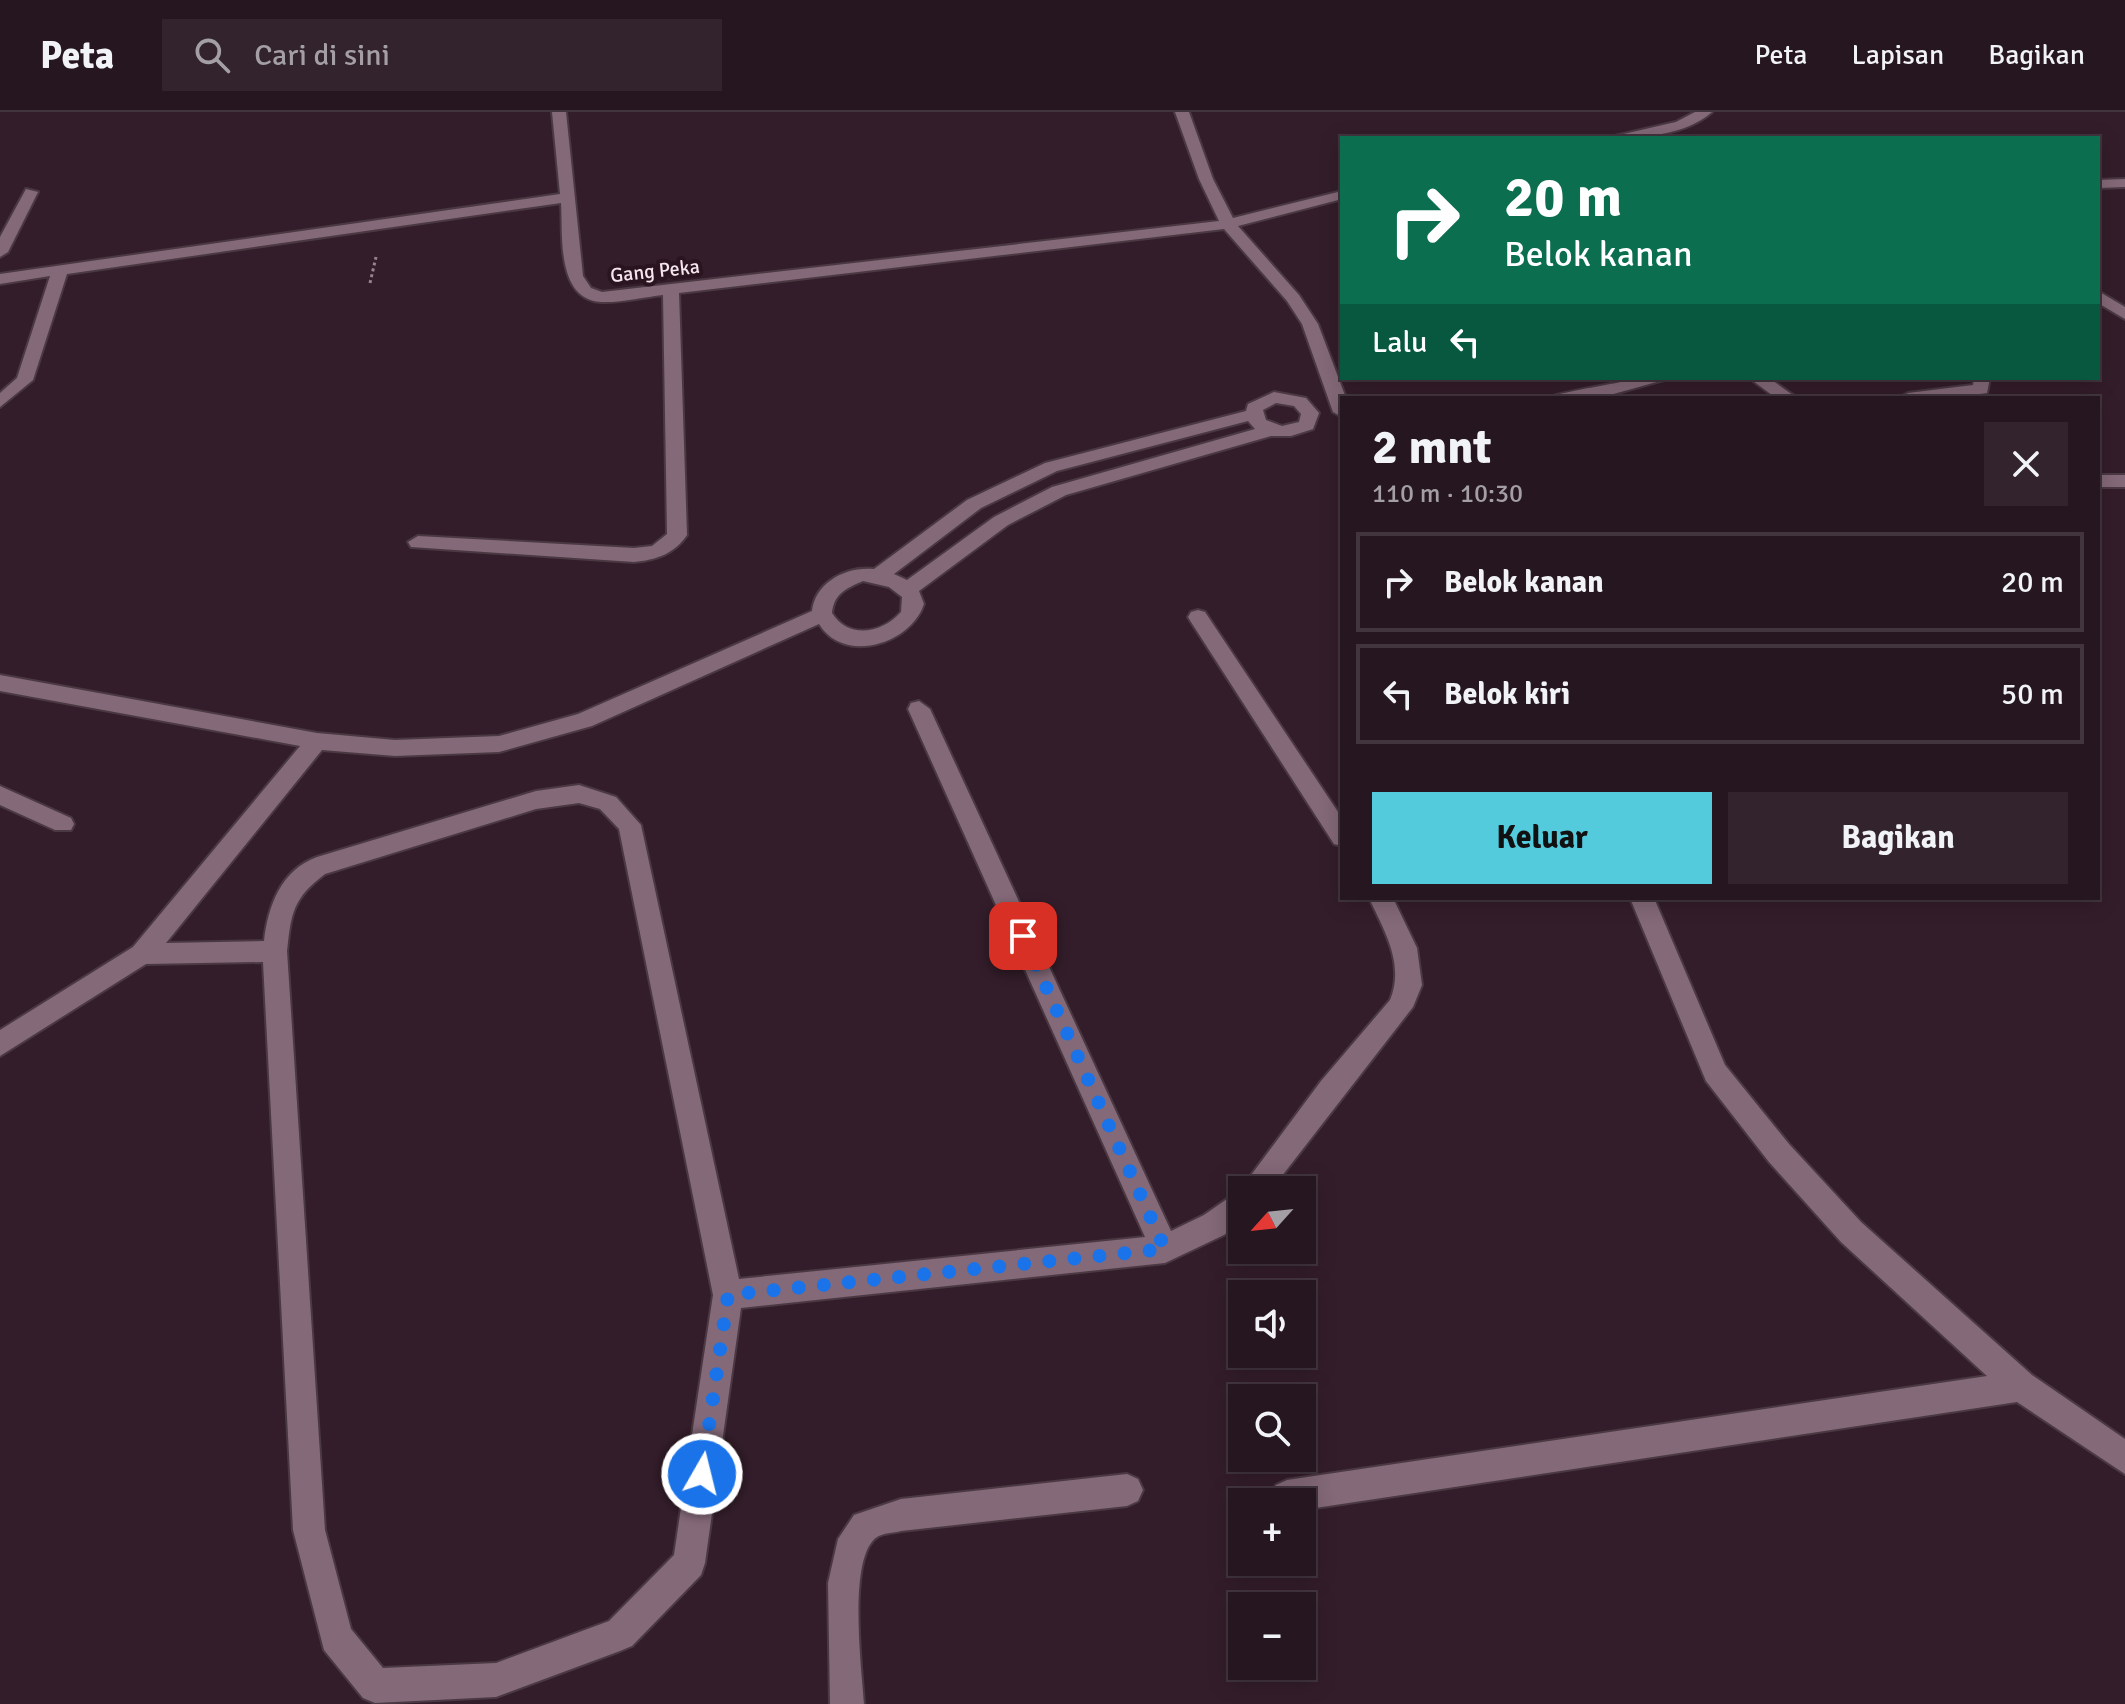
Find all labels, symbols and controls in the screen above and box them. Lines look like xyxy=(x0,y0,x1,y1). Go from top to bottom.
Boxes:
search box xyxy=(162,19,722,91)
text: Peta xyxy=(40,32,114,79)
icon: search xyxy=(190,33,234,77)
text: Cari di sini xyxy=(254,37,390,74)
text: Peta xyxy=(1754,38,1808,72)
text: Lapisan xyxy=(1852,38,1944,72)
text: Bagikan xyxy=(1988,38,2085,72)
text: 20 m xyxy=(1504,163,1622,232)
icon: right xyxy=(1372,168,1476,272)
text: Belok kanan xyxy=(1504,232,1693,277)
street label: Gang Peka xyxy=(609,254,701,288)
icon: left xyxy=(1443,320,1487,364)
text: Lalu xyxy=(1372,324,1427,361)
text: 2 mnt xyxy=(1372,418,1492,477)
button: close xyxy=(1984,422,2068,506)
text: 110 m · 10:30 xyxy=(1372,478,1523,510)
icon: right xyxy=(1376,560,1420,604)
text: Belok kanan xyxy=(1444,564,1604,601)
text: 20 m xyxy=(2001,564,2064,601)
icon: left xyxy=(1376,672,1420,716)
text: Belok kiri xyxy=(1444,676,1570,713)
text: 50 m xyxy=(2001,676,2064,713)
button: Keluar xyxy=(1372,792,1712,884)
button: Bagikan xyxy=(1728,792,2068,884)
pin xyxy=(989,902,1057,970)
icon: arrive xyxy=(1001,914,1045,958)
north arrow xyxy=(1228,1176,1316,1264)
map controls xyxy=(1228,1176,1316,1680)
button: sound xyxy=(1228,1280,1316,1368)
button: search xyxy=(1228,1384,1316,1472)
position arrow xyxy=(660,1432,744,1516)
button: + xyxy=(1228,1488,1316,1576)
button: − xyxy=(1228,1592,1316,1680)

